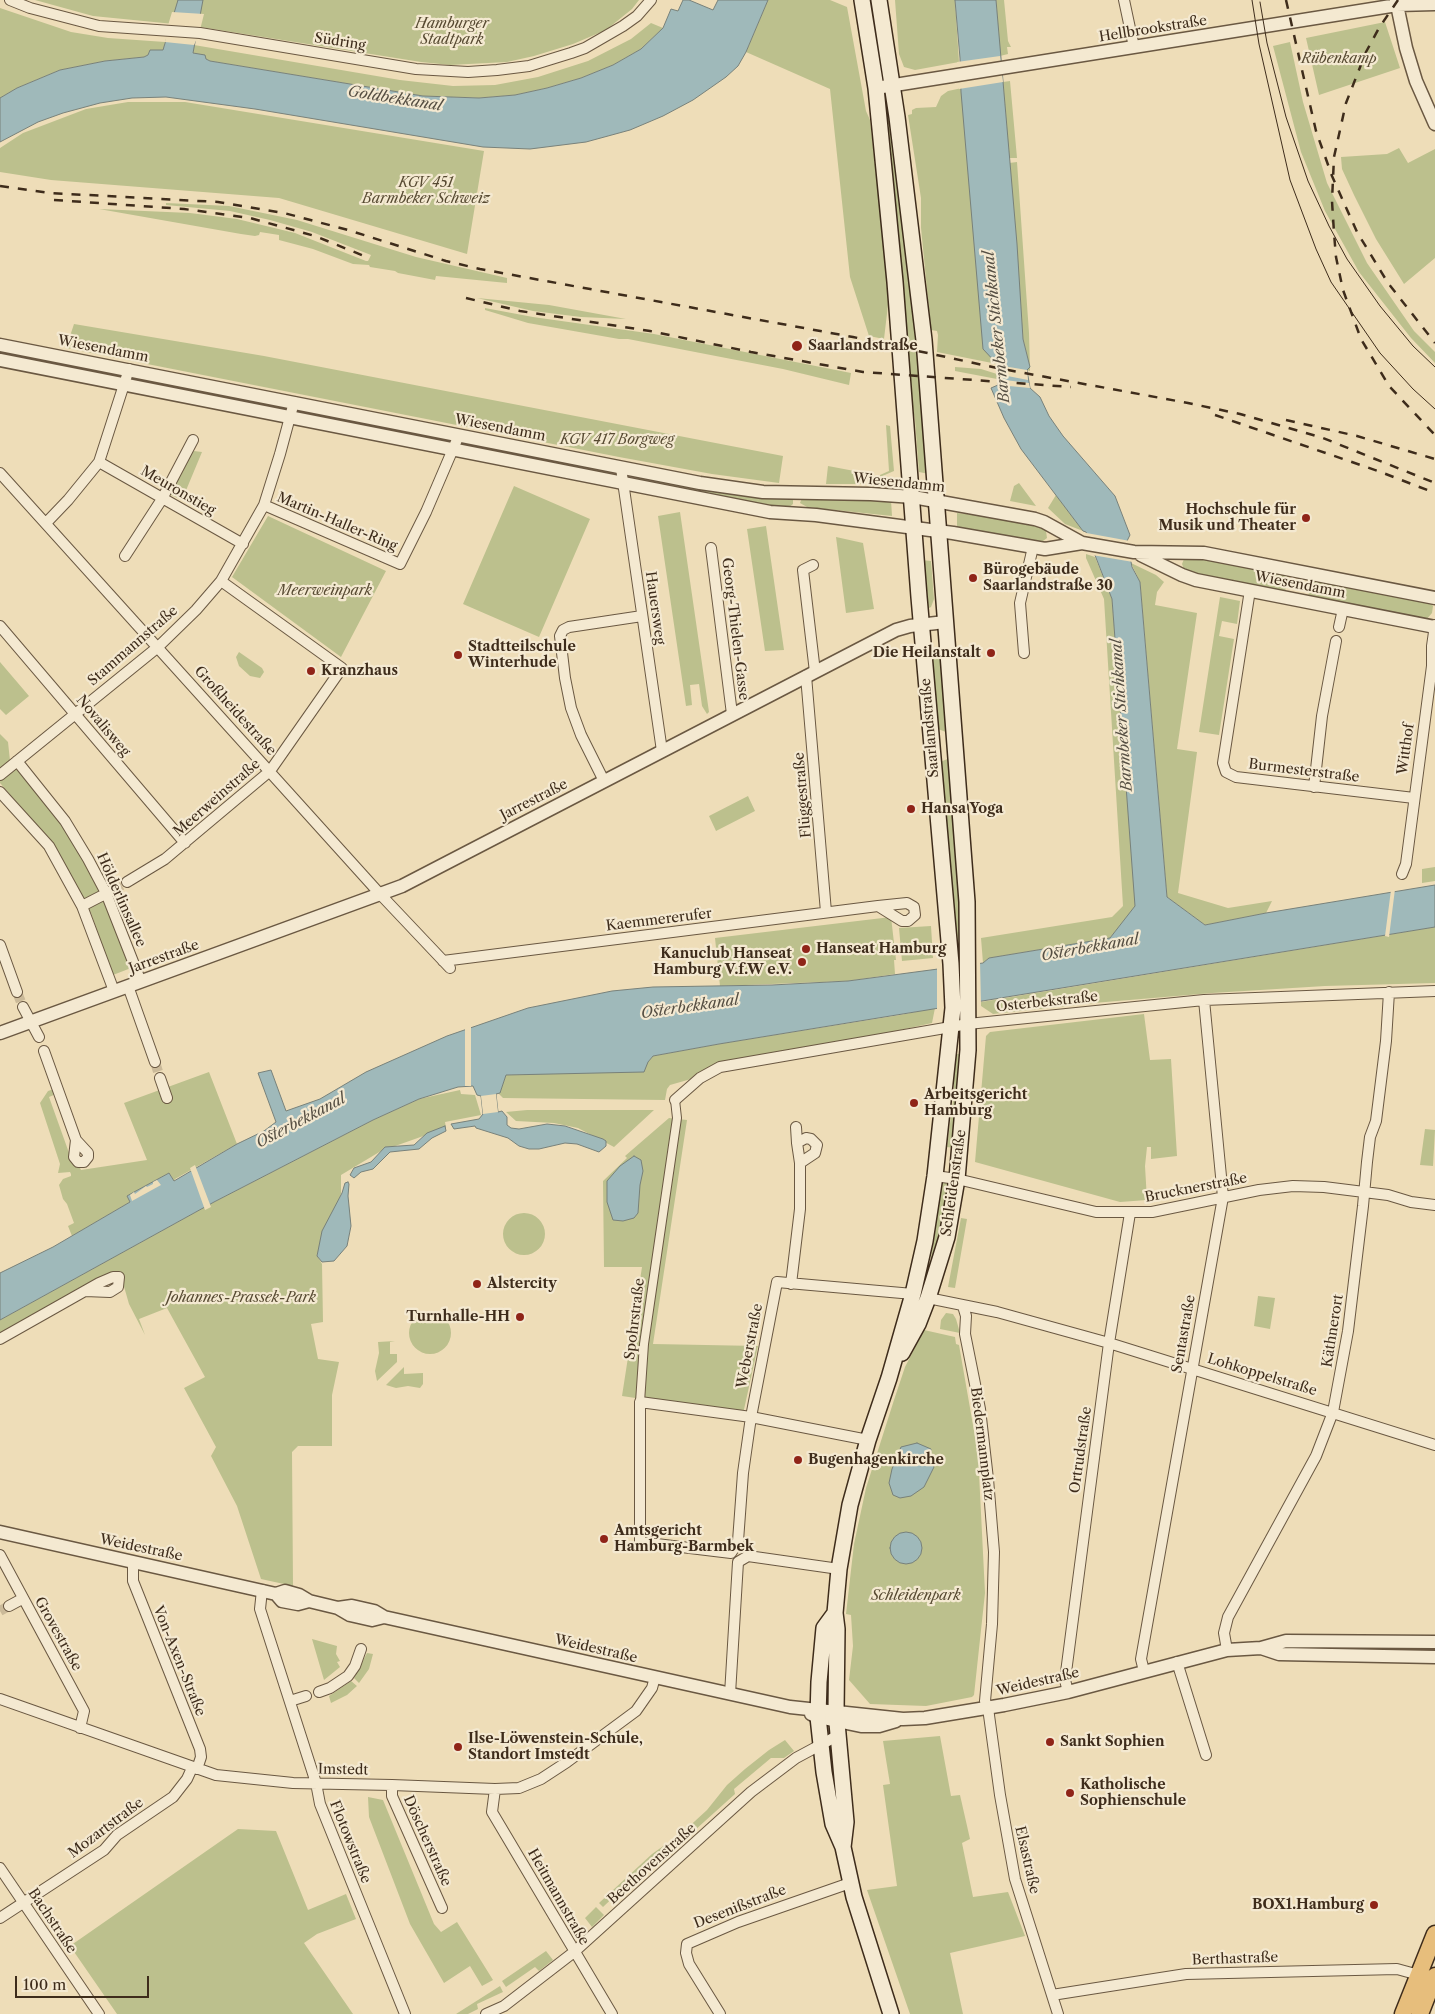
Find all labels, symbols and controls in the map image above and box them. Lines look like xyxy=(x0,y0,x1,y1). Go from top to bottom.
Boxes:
street label: Hellbrookstraße xyxy=(1098,12,1208,46)
park label: Hamburger Stadtpark xyxy=(415,16,489,48)
street label: Südring xyxy=(313,30,367,54)
park label: Rübenkamp xyxy=(1301,51,1377,67)
water label: Goldbekkanal xyxy=(346,83,444,115)
park label: KGV 451 Barmbeker Schweiz xyxy=(362,175,490,208)
water label: Barmbeker Stichkanal xyxy=(980,250,1014,404)
street label: Wiesendamm xyxy=(56,332,150,366)
place label: Saarlandstraße xyxy=(808,338,918,354)
marker: Saarlandstraße xyxy=(790,339,804,353)
street label: Wiesendamm xyxy=(453,411,547,445)
park label: KGV 417 Borgweg xyxy=(560,432,674,448)
street label: Meuronstieg xyxy=(138,463,218,519)
street label: Wiesendamm xyxy=(852,470,946,496)
street label: Martin-Haller-Ring xyxy=(274,489,400,555)
place label: Hochschule für Musik und Theater xyxy=(1159,502,1296,534)
marker: Hochschule für Musik und Theater xyxy=(1300,512,1312,524)
street label: Georg-Thielen-Gasse xyxy=(718,557,752,701)
place label: Bürogebäude Saarlandstraße 30 xyxy=(983,562,1113,594)
street label: Wiesendamm xyxy=(1253,568,1347,602)
street label: Hauersweg xyxy=(642,570,668,646)
marker: Bürogebäude Saarlandstraße 30 xyxy=(967,572,979,584)
park label: Meerweinpark xyxy=(278,583,372,599)
street label: Stammannstraße xyxy=(85,602,181,690)
water label: Barmbeker Stichkanal xyxy=(1108,638,1136,792)
place label: Stadtteilschule Winterhude xyxy=(468,639,576,672)
place label: Die Heilanstalt xyxy=(873,645,981,661)
marker: Die Heilanstalt xyxy=(985,647,997,659)
marker: Stadtteilschule Winterhude xyxy=(452,649,464,661)
street label: Großheidestraße xyxy=(191,663,279,759)
place label: Kranzhaus xyxy=(321,663,398,679)
marker: Kranzhaus xyxy=(305,665,317,677)
street label: Saarlandstraße xyxy=(917,678,943,778)
street label: Novalisweg xyxy=(73,692,133,760)
street label: Witthof xyxy=(1394,722,1418,776)
street label: Flüggestraße xyxy=(791,751,815,839)
street label: Meerweinstraße xyxy=(170,756,264,840)
street label: Burmesterstraße xyxy=(1248,756,1360,786)
street label: Jarrestraße xyxy=(498,776,570,824)
place label: Hansa Yoga xyxy=(921,801,1003,817)
marker: Hansa Yoga xyxy=(905,803,917,815)
street label: Hölderlinsallee xyxy=(93,850,149,950)
street label: Kaemmererufer xyxy=(605,905,713,935)
water label: Osterbekkanal xyxy=(1040,931,1140,965)
street label: Jarrestraße xyxy=(127,937,201,977)
place label: Hanseat Hamburg xyxy=(816,941,946,957)
marker: Hanseat Hamburg xyxy=(800,943,812,955)
place label: Kanuclub Hanseat Hamburg V.f.W e.V. xyxy=(653,946,792,979)
marker: Kanuclub Hanseat Hamburg V.f.W e.V. xyxy=(796,956,808,968)
street label: Osterbekstraße xyxy=(995,988,1099,1016)
water label: Osterbekkanal xyxy=(640,991,740,1023)
place label: Arbeitsgericht Hamburg xyxy=(924,1087,1027,1120)
water label: Osterbekkanal xyxy=(253,1090,349,1152)
marker: Arbeitsgericht Hamburg xyxy=(908,1097,920,1109)
street label: Schleidenstraße xyxy=(938,1129,970,1237)
street label: Brucknerstraße xyxy=(1143,1170,1249,1206)
place label: Alstercity xyxy=(487,1276,557,1292)
street label: Spohrstraße xyxy=(622,1277,648,1361)
marker: Alstercity xyxy=(471,1278,483,1290)
park label: Johannes-Prassek-Park xyxy=(166,1290,316,1306)
street label: Käthnerort xyxy=(1319,1293,1347,1369)
street label: Sentastraße xyxy=(1169,1294,1199,1374)
street label: Weberstraße xyxy=(734,1302,766,1390)
place label: Turnhalle-HH xyxy=(406,1309,510,1325)
marker: Turnhalle-HH xyxy=(514,1311,526,1323)
street label: Lohkoppelstraße xyxy=(1205,1350,1319,1400)
street label: Biedermannplatz xyxy=(967,1386,997,1502)
street label: Ortrudstraße xyxy=(1067,1406,1095,1494)
place label: Bugenhagenkirche xyxy=(808,1452,944,1468)
marker: Bugenhagenkirche xyxy=(792,1454,804,1466)
place label: Amtsgericht Hamburg-Barmbek xyxy=(614,1523,754,1555)
street label: Weidestraße xyxy=(98,1531,184,1565)
marker: Amtsgericht Hamburg-Barmbek xyxy=(598,1533,610,1545)
park label: Schleidenpark xyxy=(871,1588,961,1604)
street label: Grovestraße xyxy=(31,1594,85,1674)
street label: Von-Axen-Straße xyxy=(149,1603,209,1719)
street label: Weidestraße xyxy=(553,1631,639,1667)
street label: Weidestraße xyxy=(995,1664,1081,1700)
place label: Ilse-Löwenstein-Schule, Standort Imstedt xyxy=(468,1731,643,1764)
place label: Sankt Sophien xyxy=(1060,1734,1165,1750)
marker: Sankt Sophien xyxy=(1044,1736,1056,1748)
marker: Ilse-Löwenstein-Schule, Standort Imstedt xyxy=(452,1741,464,1753)
street label: Imstedt xyxy=(318,1761,368,1779)
place label: Katholische Sophienschule xyxy=(1080,1777,1186,1810)
marker: Katholische Sophienschule xyxy=(1064,1787,1076,1799)
street label: Döscherstraße xyxy=(399,1793,455,1889)
street label: Mozartstraße xyxy=(65,1794,147,1862)
street label: Flotowstraße xyxy=(326,1798,374,1886)
street label: Beethovenstraße xyxy=(604,1820,700,1908)
street label: Elsastraße xyxy=(1011,1824,1043,1896)
street label: Heitmannstraße xyxy=(524,1846,592,1948)
street label: Desenißstraße xyxy=(691,1882,789,1932)
street label: Bachstraße xyxy=(24,1885,80,1957)
place label: BOX1.Hamburg xyxy=(1252,1897,1364,1913)
marker: BOX1.Hamburg xyxy=(1368,1899,1380,1911)
street label: Berthastraße xyxy=(1192,1949,1278,1969)
scale bar xyxy=(18,1966,151,1998)
text: 100 m xyxy=(23,1975,66,1994)

